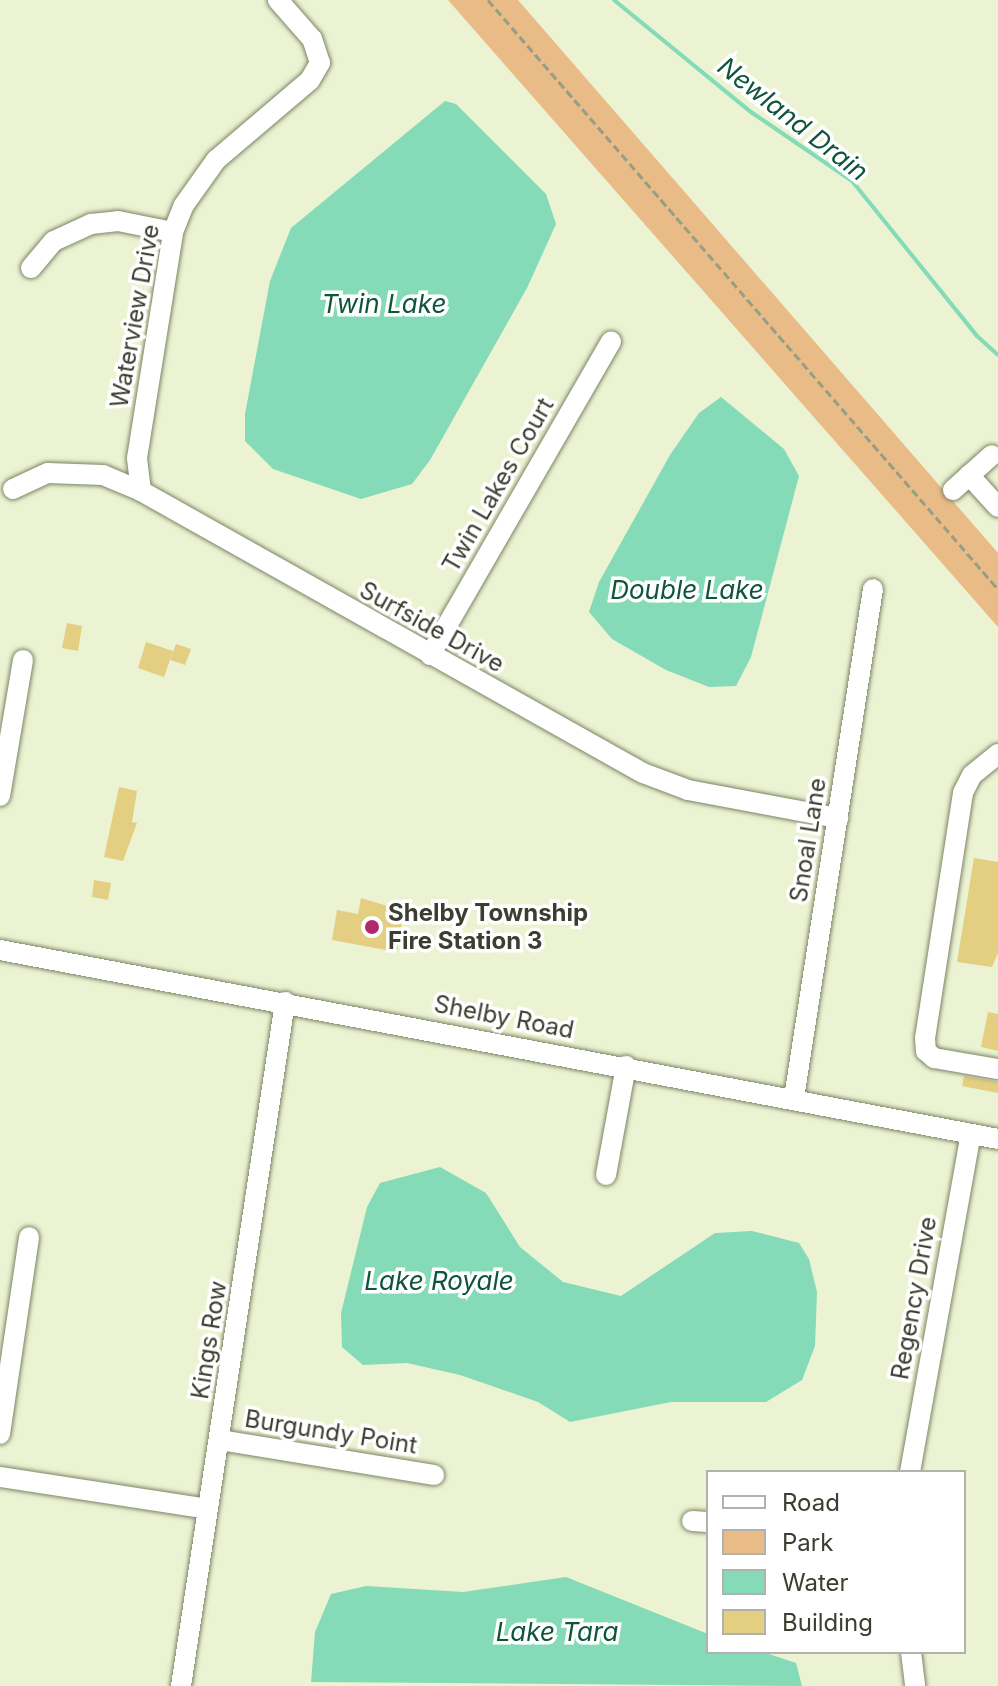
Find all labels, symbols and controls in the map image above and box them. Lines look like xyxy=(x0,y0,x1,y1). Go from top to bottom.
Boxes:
water label: Newland Drain xyxy=(712,51,874,187)
street label: Waterview Drive xyxy=(105,222,165,410)
water label: Twin Lake xyxy=(322,288,446,320)
street label: Twin Lakes Court xyxy=(436,393,560,577)
water label: Double Lake xyxy=(610,574,764,606)
street label: Surfside Drive xyxy=(355,575,509,679)
street label: Snoal Lane xyxy=(784,776,832,904)
place label: Shelby Township Fire Station 3 xyxy=(388,899,588,955)
marker: Shelby Township Fire Station 3 xyxy=(363,918,381,936)
street label: Shelby Road xyxy=(432,989,576,1045)
street label: Regency Drive xyxy=(885,1214,943,1382)
water label: Lake Royale xyxy=(364,1265,514,1297)
street label: Kings Row xyxy=(185,1279,233,1401)
street label: Burgundy Point xyxy=(243,1404,419,1460)
legend xyxy=(706,1470,966,1654)
text: Road xyxy=(782,1488,840,1517)
text: Park xyxy=(782,1528,833,1557)
text: Water xyxy=(782,1568,849,1597)
text: Building xyxy=(782,1608,873,1637)
water label: Lake Tara xyxy=(496,1616,618,1648)

